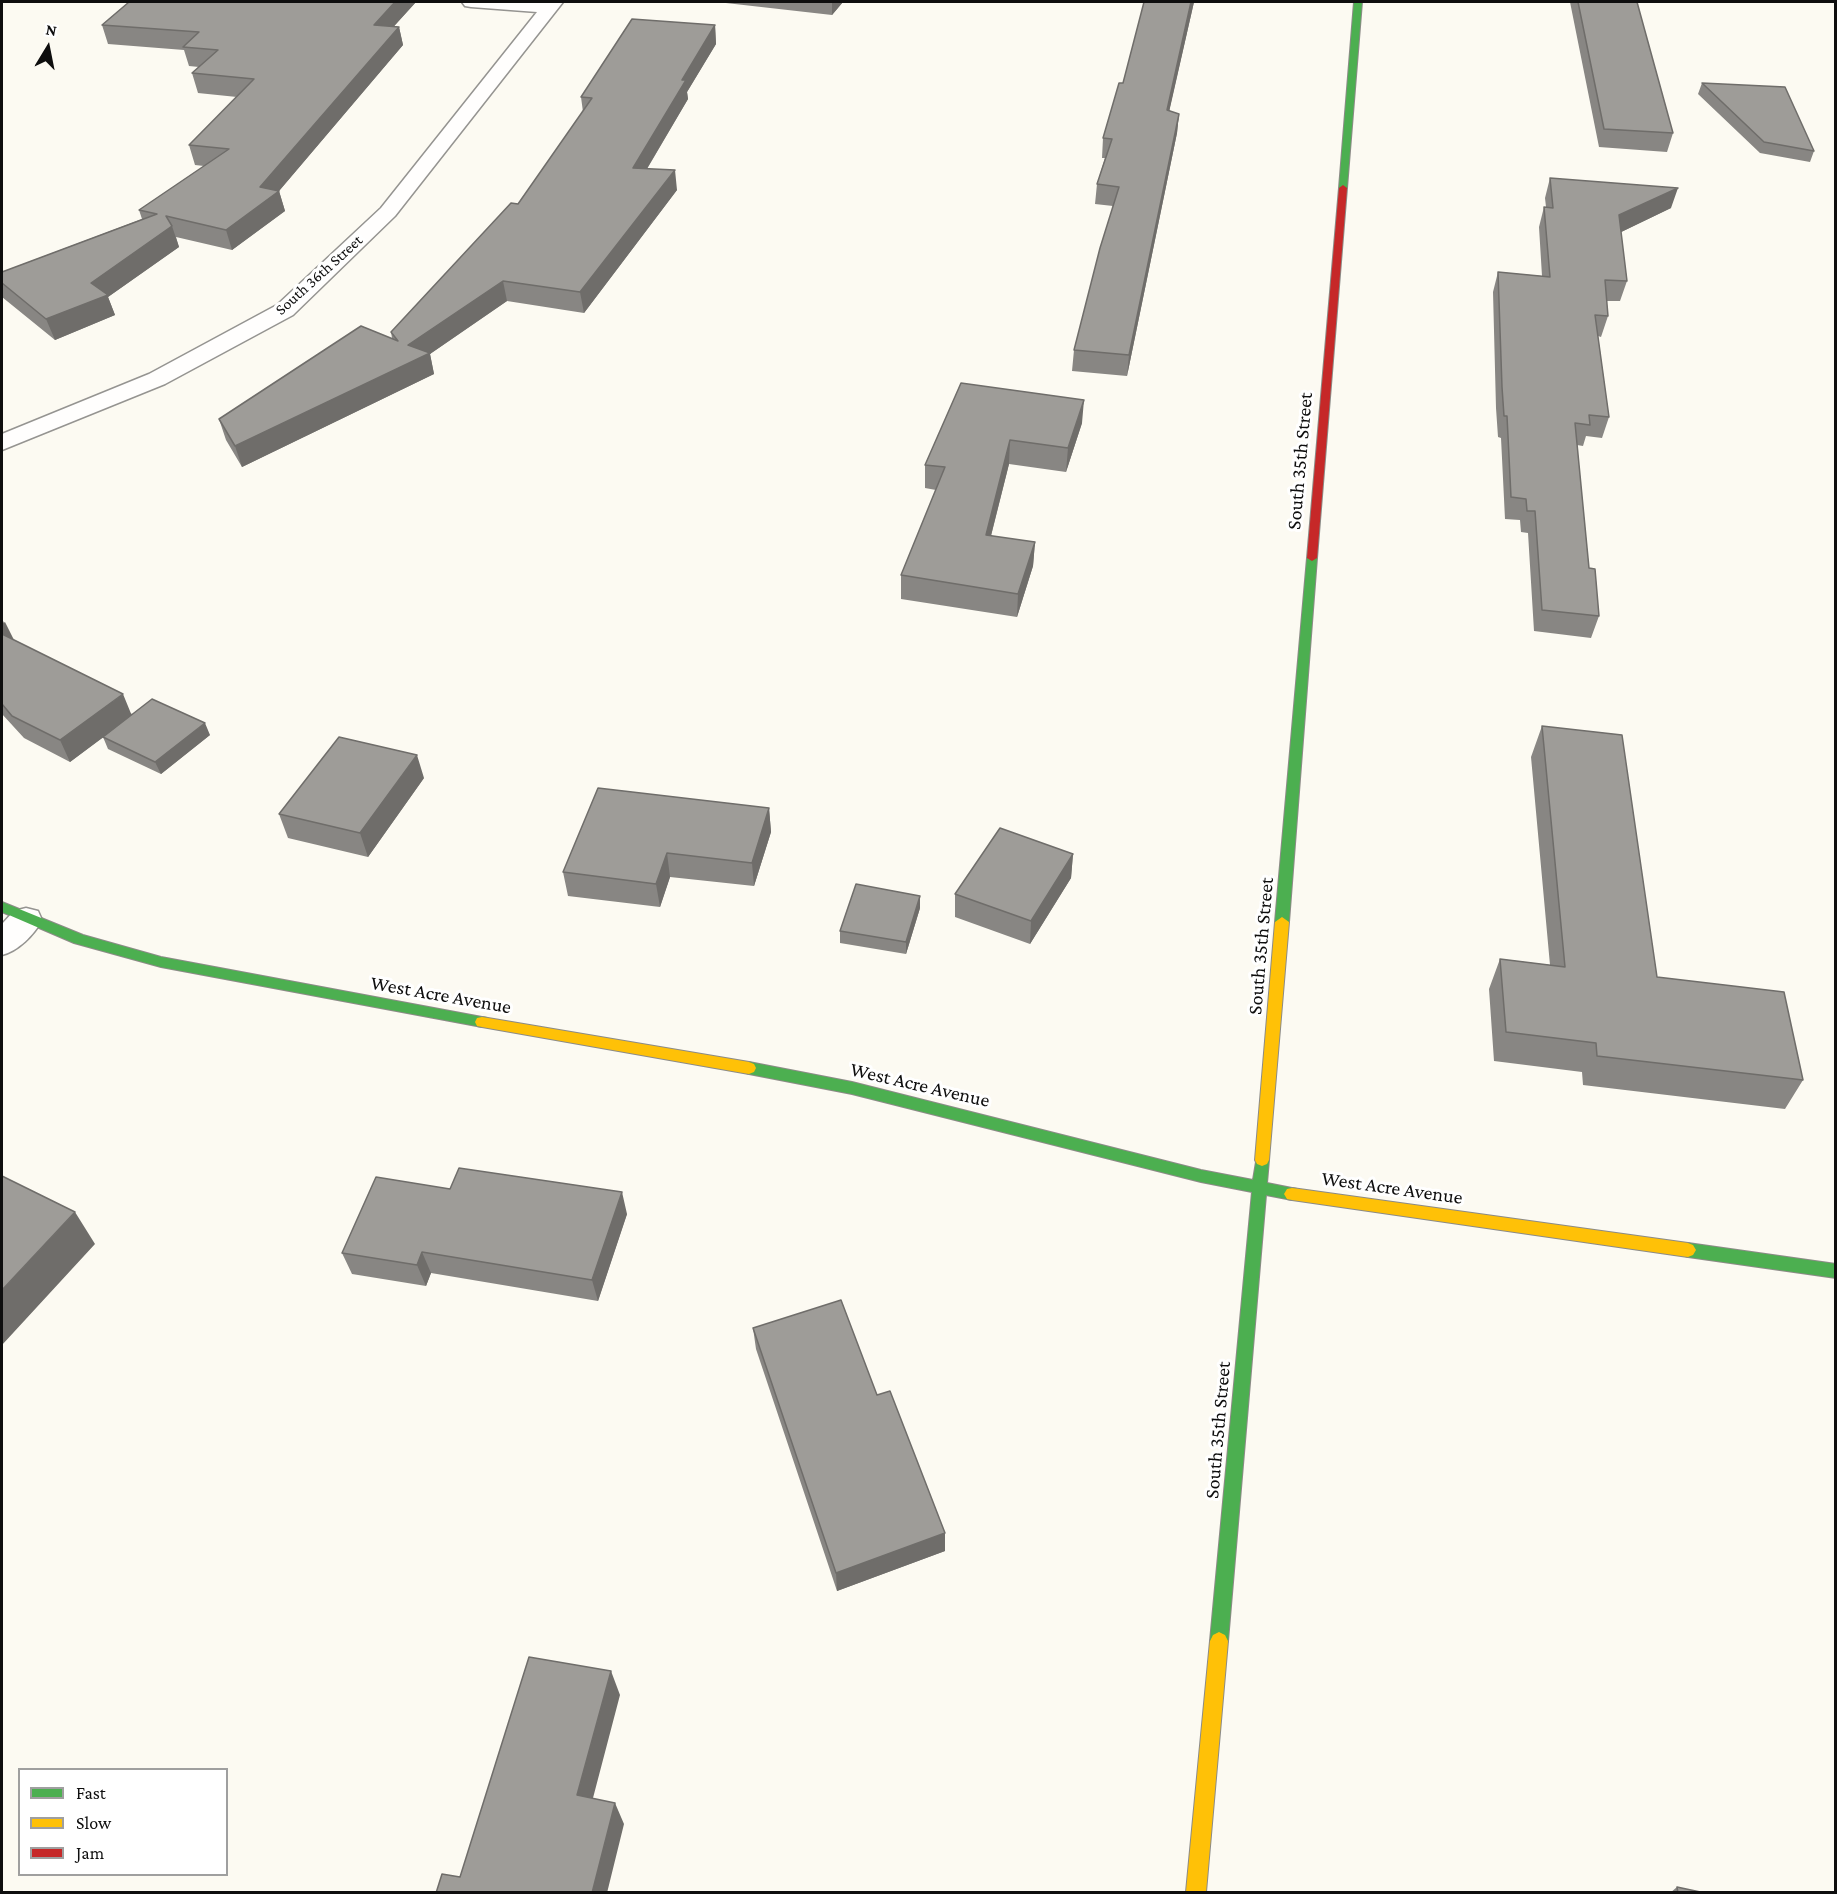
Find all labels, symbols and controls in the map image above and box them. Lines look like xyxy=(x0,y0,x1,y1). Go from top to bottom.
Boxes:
north arrow xyxy=(18,18,78,78)
text: N xyxy=(44,20,58,39)
street label: South 36th Street xyxy=(271,231,367,319)
street label: South 35th Street xyxy=(1282,391,1318,531)
street label: South 35th Street xyxy=(1243,876,1279,1016)
street label: West Acre Avenue xyxy=(369,971,513,1019)
street label: West Acre Avenue xyxy=(848,1057,992,1113)
street label: West Acre Avenue xyxy=(1320,1166,1464,1210)
street label: South 35th Street xyxy=(1200,1360,1236,1500)
legend xyxy=(18,1768,228,1876)
text: Fast xyxy=(76,1783,106,1803)
text: Slow xyxy=(76,1813,111,1833)
text: Jam xyxy=(76,1843,104,1863)

